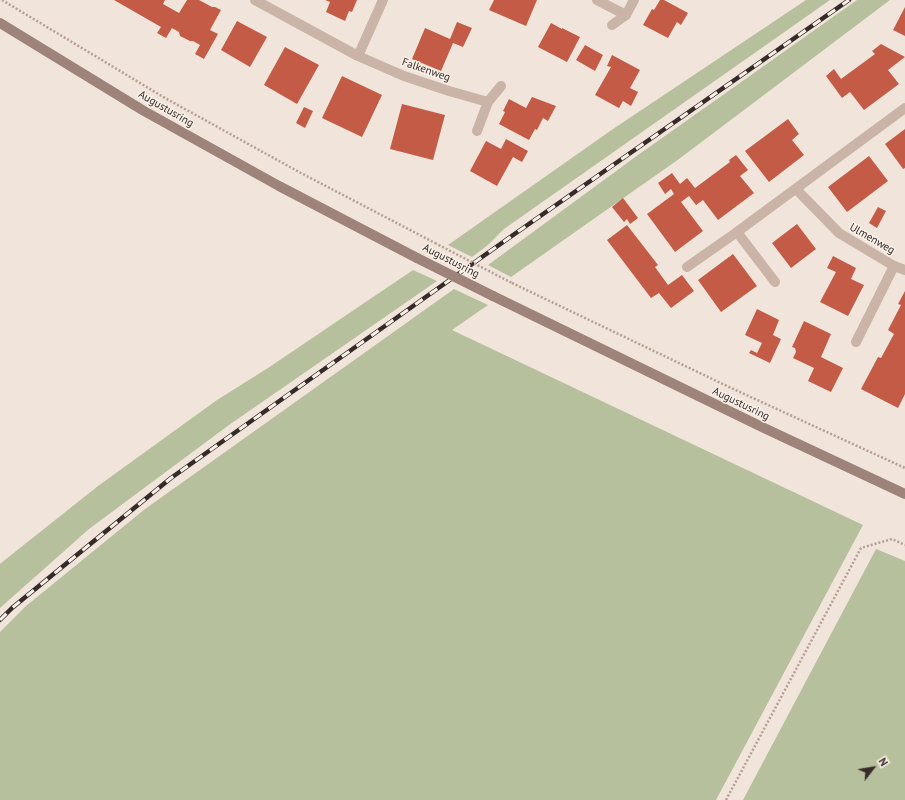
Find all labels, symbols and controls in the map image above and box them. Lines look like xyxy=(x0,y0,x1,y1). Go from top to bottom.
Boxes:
street label: Falkenweg xyxy=(400,56,452,84)
street label: Augustusring xyxy=(136,88,196,130)
street label: Ulmenweg xyxy=(847,221,897,257)
street label: Augustusring xyxy=(421,241,481,281)
street label: Augustusring xyxy=(710,385,772,423)
north arrow xyxy=(853,748,893,788)
text: N xyxy=(875,755,891,769)

